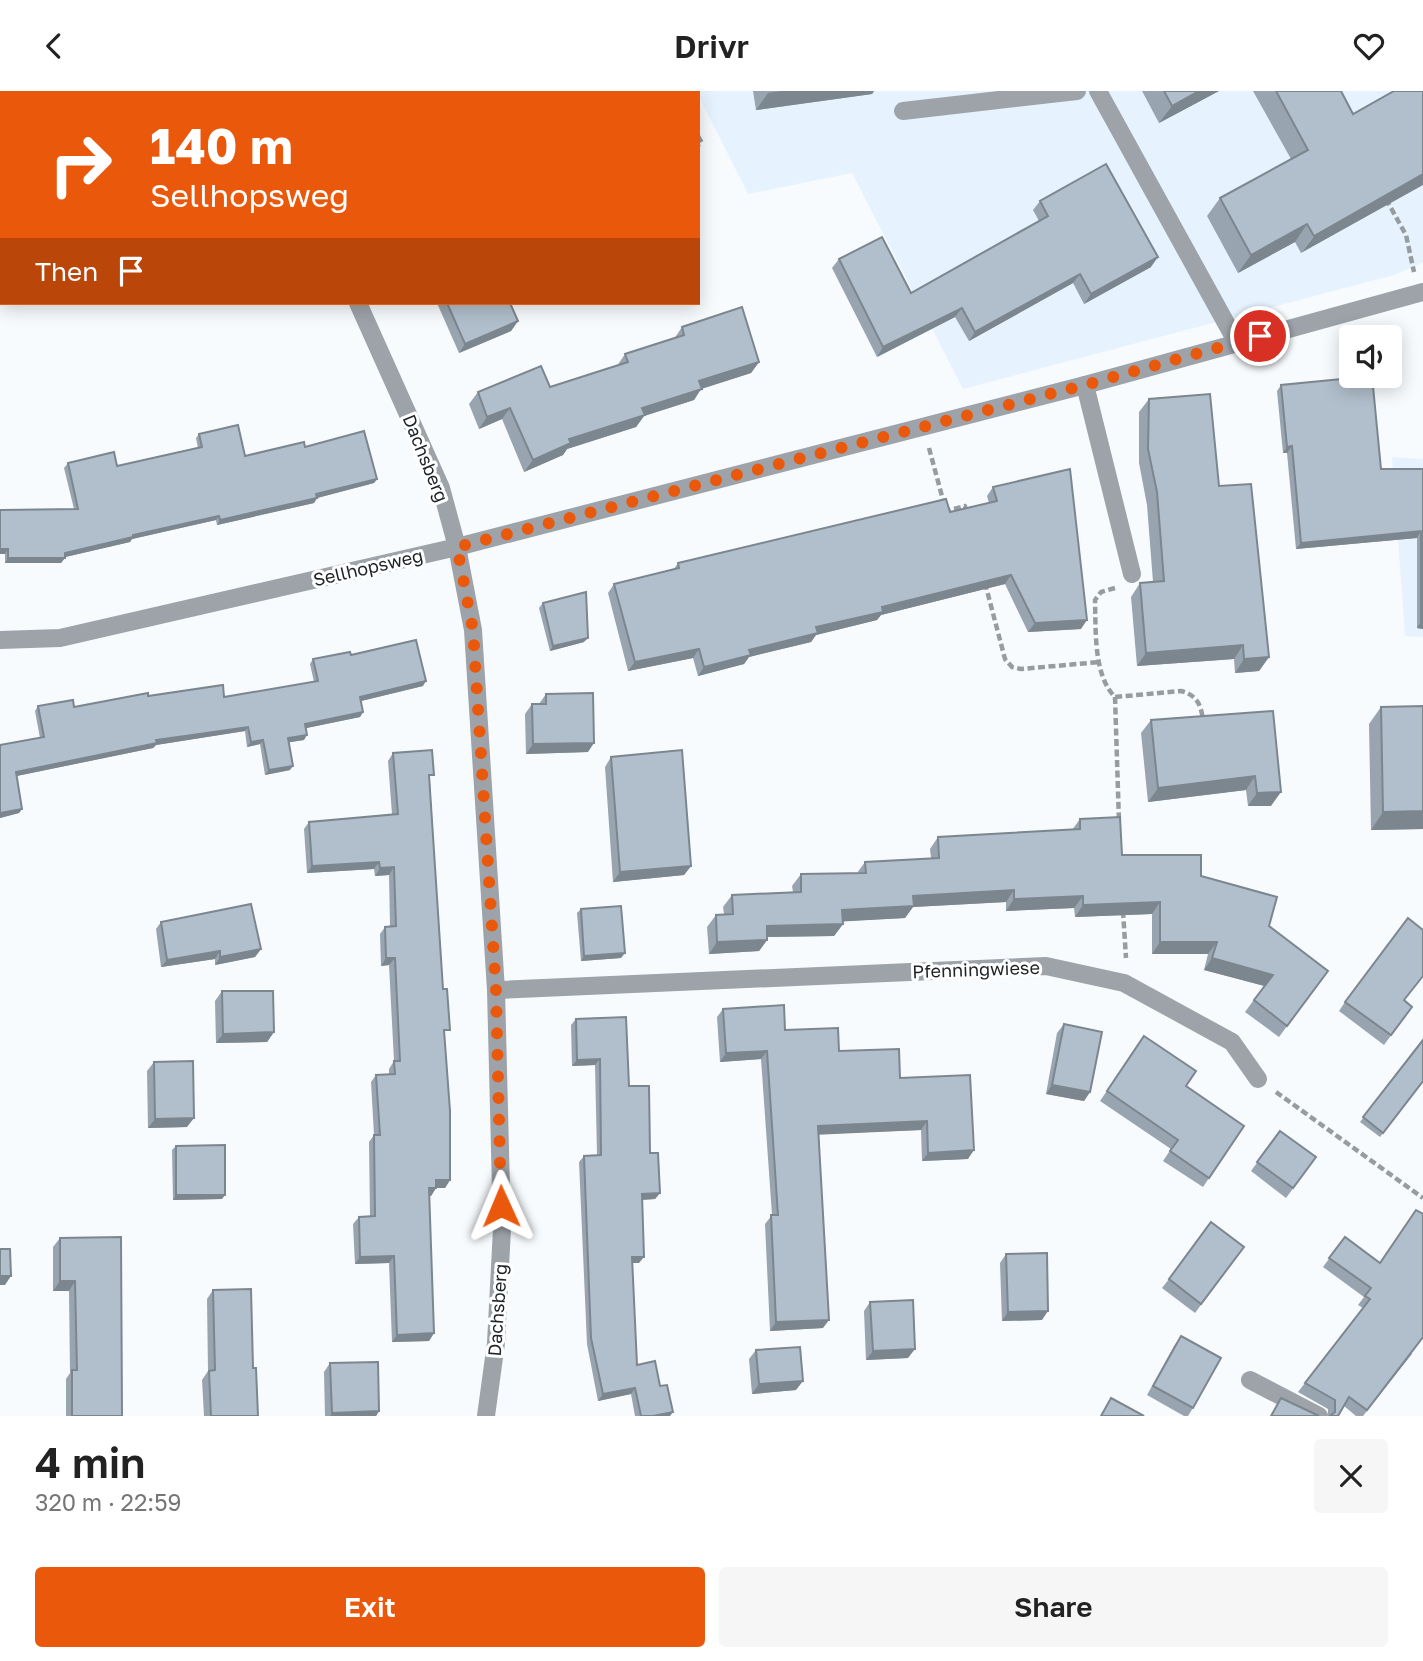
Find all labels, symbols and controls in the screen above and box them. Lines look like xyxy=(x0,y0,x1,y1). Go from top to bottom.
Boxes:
icon: back xyxy=(35,27,73,65)
text: Drivr xyxy=(674,27,749,65)
icon: heart xyxy=(1350,27,1388,65)
text: 140 m xyxy=(150,116,293,175)
icon: right xyxy=(35,119,126,210)
text: Sellhopsweg xyxy=(150,176,349,214)
icon: arrive xyxy=(112,252,150,290)
text: Then xyxy=(35,256,98,287)
pin xyxy=(1230,306,1290,366)
icon: arrive xyxy=(1241,317,1279,355)
map controls xyxy=(1339,325,1402,388)
button: sound xyxy=(1339,325,1402,388)
street label: Dachsberg xyxy=(398,411,454,505)
street label: Sellhopsweg xyxy=(311,544,425,590)
street label: Pfenningwiese xyxy=(912,956,1040,982)
position arrow xyxy=(464,1169,538,1243)
street label: Dachsberg xyxy=(483,1263,511,1357)
text: 4 min xyxy=(35,1437,145,1487)
button: close xyxy=(1314,1439,1388,1513)
text: 320 m · 22:59 xyxy=(35,1488,181,1516)
button: Exit xyxy=(35,1567,705,1647)
button: Share xyxy=(719,1567,1388,1647)

